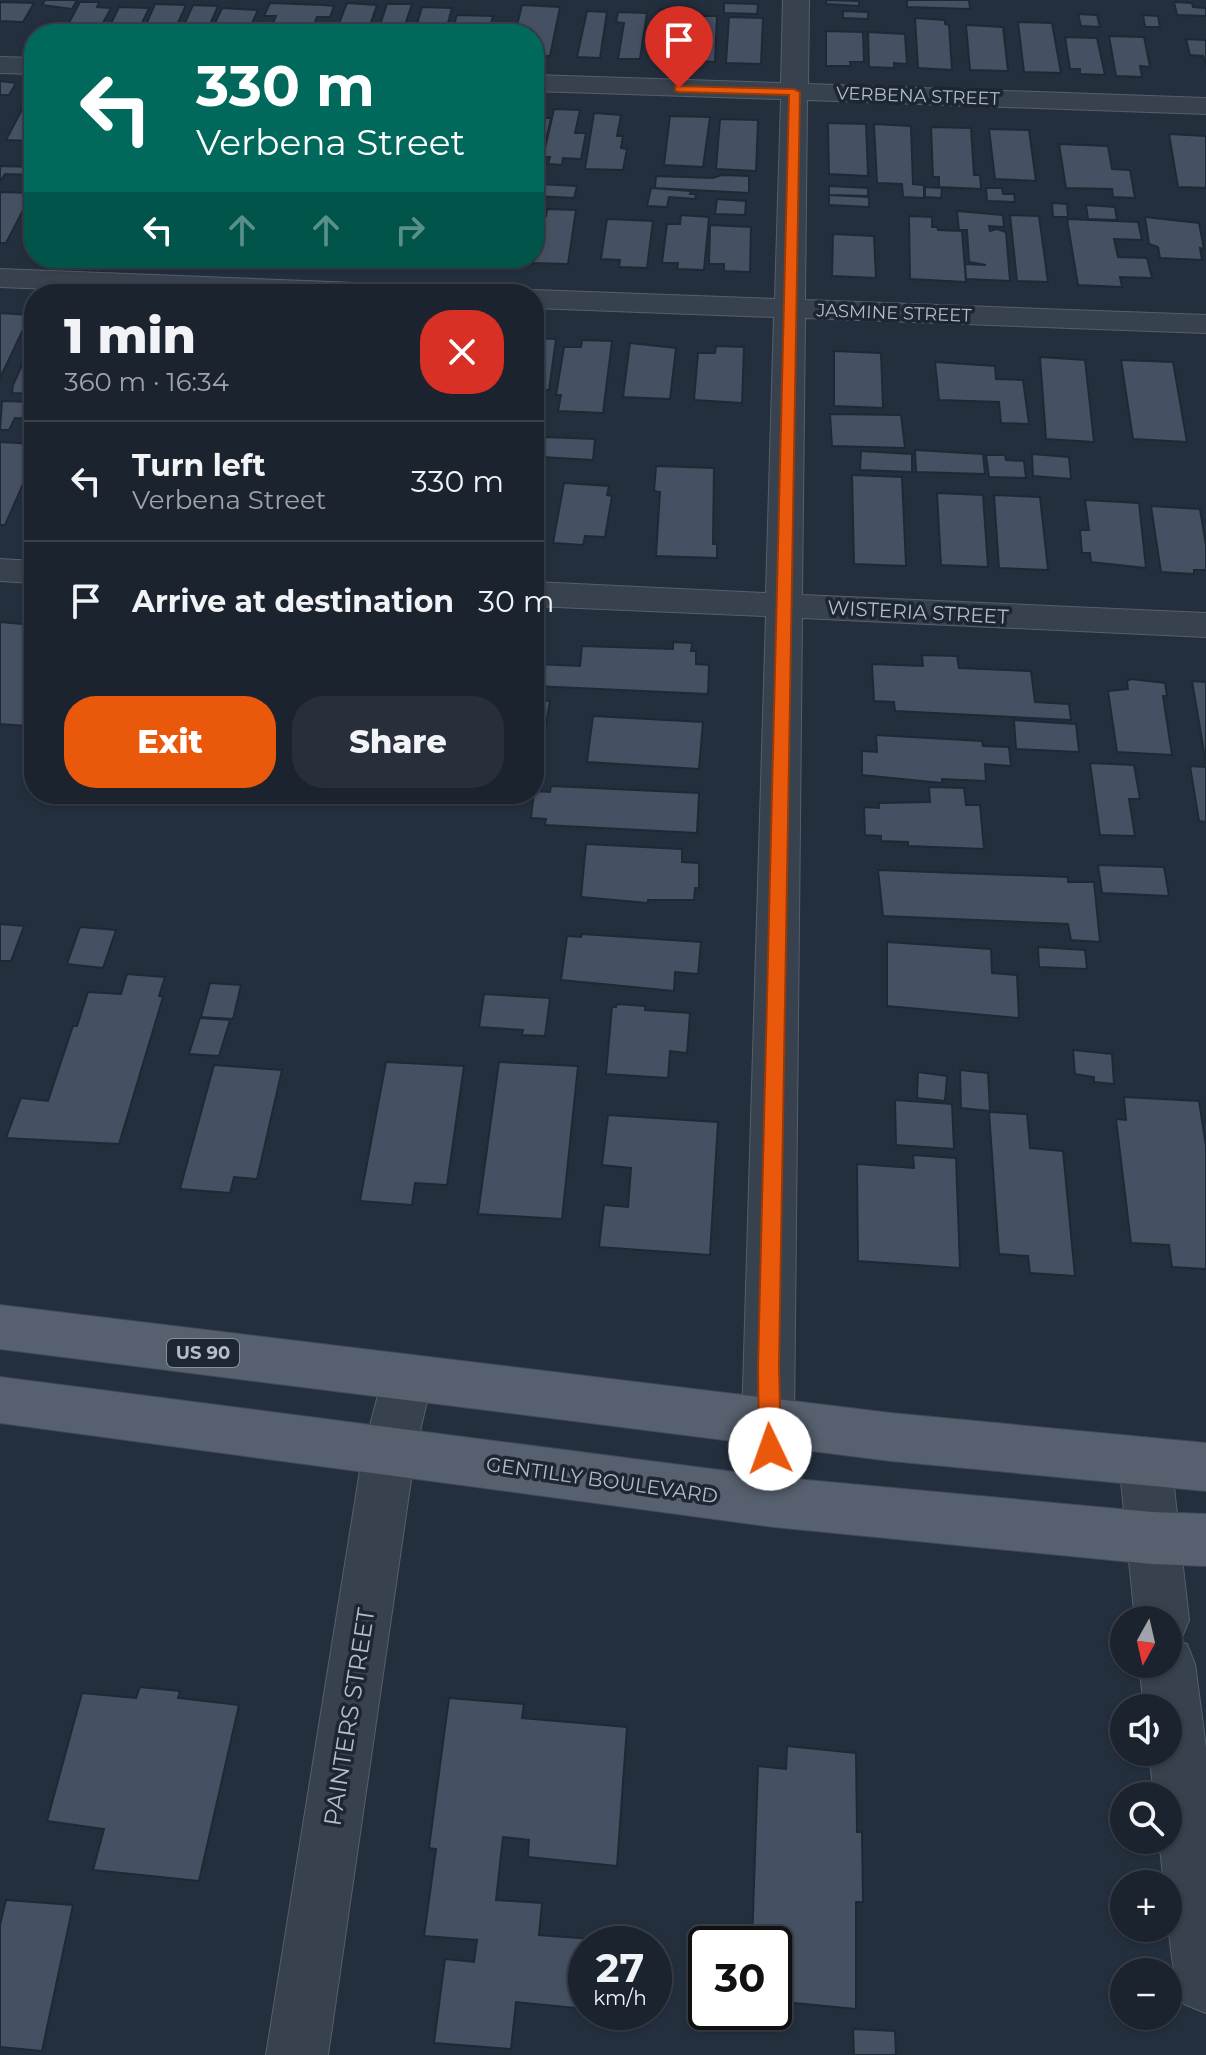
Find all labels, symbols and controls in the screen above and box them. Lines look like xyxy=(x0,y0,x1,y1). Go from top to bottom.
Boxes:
pin xyxy=(645,6,713,88)
icon: arrive xyxy=(657,18,701,62)
text: 330 m xyxy=(196,52,375,120)
icon: left xyxy=(64,56,168,160)
street label: VERBENA STREET xyxy=(836,82,1001,110)
text: Verbena Street xyxy=(196,120,465,164)
icon: left xyxy=(136,208,180,252)
icon: ahead xyxy=(220,208,264,252)
icon: ahead xyxy=(304,208,348,252)
icon: right xyxy=(388,208,432,252)
street label: JASMINE STREET xyxy=(815,299,973,327)
text: 1 min xyxy=(64,307,196,365)
button: close xyxy=(420,310,504,394)
text: 360 m · 16:34 xyxy=(64,366,229,398)
text: Turn left xyxy=(132,447,265,484)
icon: left xyxy=(64,459,108,503)
text: 330 m xyxy=(411,463,504,500)
text: Verbena Street xyxy=(132,484,326,516)
icon: arrive xyxy=(64,579,108,623)
text: Arrive at destination xyxy=(132,583,454,620)
text: 30 m xyxy=(478,583,555,620)
street label: WISTERIA STREET xyxy=(827,595,1010,629)
button: Exit xyxy=(64,696,276,788)
button: Share xyxy=(292,696,504,788)
road number: US 90 xyxy=(167,1339,239,1367)
position arrow xyxy=(728,1407,812,1491)
street label: GENTILLY BOULEVARD xyxy=(485,1452,719,1508)
street label: PAINTERS STREET xyxy=(317,1606,381,1828)
north arrow xyxy=(1110,1606,1182,1678)
map controls xyxy=(1110,1606,1182,2030)
button: sound xyxy=(1110,1694,1182,1766)
button: search xyxy=(1110,1782,1182,1854)
button: + xyxy=(1110,1870,1182,1942)
speed limit sign: 30 xyxy=(688,1926,792,2030)
text: 27 xyxy=(596,1943,644,1992)
button: − xyxy=(1110,1958,1182,2030)
text: km/h xyxy=(593,1986,647,2010)

